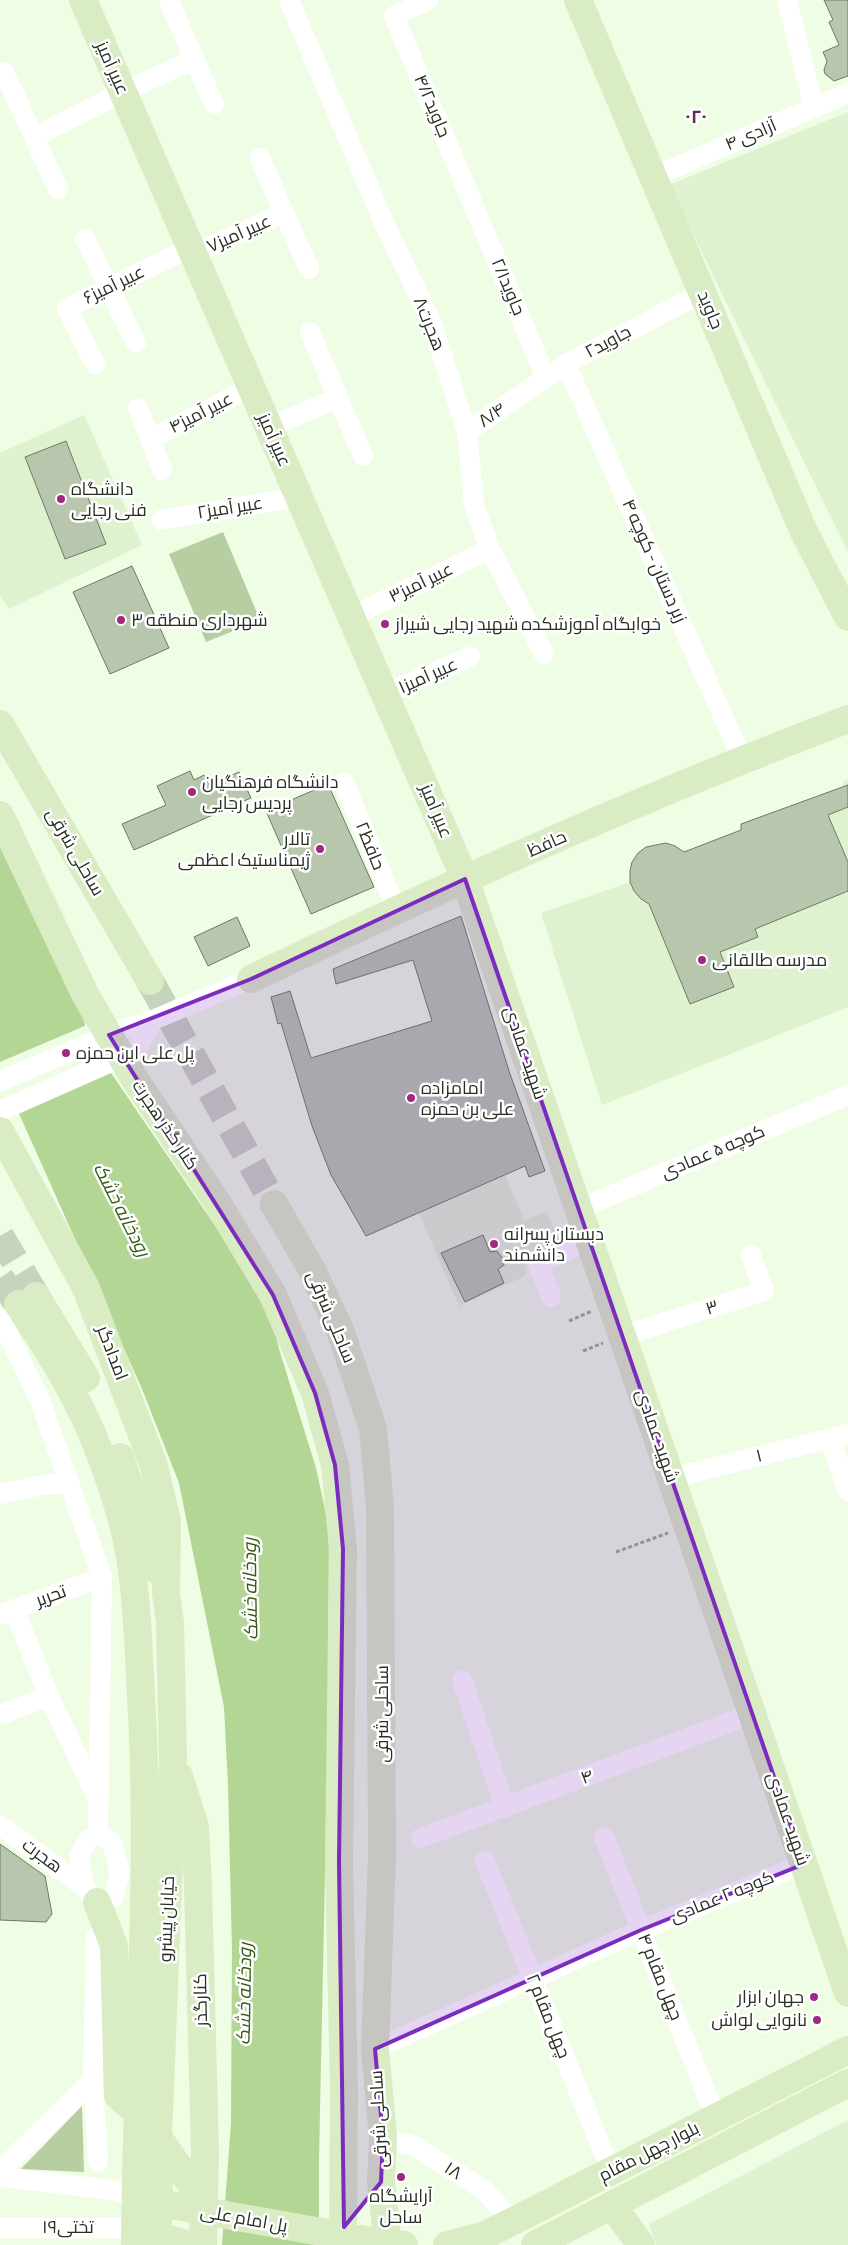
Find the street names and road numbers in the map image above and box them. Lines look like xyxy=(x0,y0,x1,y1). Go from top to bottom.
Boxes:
street label: عبیر آمیز xyxy=(90,37,133,98)
street label: ۴/۲جاوید xyxy=(409,71,455,141)
street label: ۴ آزادی xyxy=(722,115,780,155)
street label: ۷عبیر آمیز xyxy=(204,211,274,257)
street label: ۲/۱جاوید xyxy=(487,255,529,319)
street label: ۶عبیر آمیز xyxy=(80,261,148,309)
street label: جاوید xyxy=(693,288,727,332)
street label: هجرت۸ xyxy=(409,294,449,354)
street label: ۲جاوید xyxy=(581,321,635,363)
street label: ۴عبیر آمیز xyxy=(166,388,236,438)
street label: ۸/۴ xyxy=(474,398,510,432)
street label: عبیر آمیز xyxy=(252,409,295,470)
street label: ۲عبیر آمیز xyxy=(196,492,264,524)
street label: زبر دستان - کوچه ۴ xyxy=(616,496,691,627)
street label: ۳عبیر آمیز xyxy=(385,558,457,608)
street label: ۱عبیر آمیز xyxy=(395,654,461,698)
street label: عبیر آمیز xyxy=(415,780,457,841)
street label: ساحلی شرقی xyxy=(41,804,109,900)
street label: ۲حافظ xyxy=(351,819,389,873)
street label: حافظ xyxy=(524,826,570,862)
street label: شهید عمادی xyxy=(499,1003,551,1103)
street label: کنار گذر هجرت xyxy=(127,1076,203,1174)
street label: کوچه ۵ عمادی xyxy=(658,1121,768,1184)
street label: ساحلی شرقی xyxy=(302,1268,360,1366)
street label: ۳ xyxy=(703,1296,721,1320)
street label: امدادگر xyxy=(92,1322,132,1383)
street label: شهید عمادی xyxy=(631,1386,683,1486)
street label: ۱ xyxy=(754,1445,764,1467)
street label: تحریر xyxy=(32,1581,69,1612)
street label: ساحلی شرقی xyxy=(372,1665,393,1763)
street label: ۴ xyxy=(578,1765,596,1789)
street label: شهید عمادی xyxy=(762,1769,814,1869)
street label: هجرت xyxy=(18,1834,66,1878)
street label: کوچه ۲ عمادی xyxy=(667,1867,777,1928)
street label: خیابان پیشرو xyxy=(155,1876,180,1962)
street label: چهل مقام ۴ xyxy=(632,1931,687,2024)
street label: چهل مقام ۲ xyxy=(521,1971,574,2062)
street label: کنارگذر xyxy=(190,1973,212,2028)
street label: ساحلی شرقی xyxy=(366,2070,392,2168)
street label: بلوار چهل مقام xyxy=(595,2118,703,2187)
street label: ۱۸ xyxy=(440,2158,466,2184)
street label: پل امام علی xyxy=(199,2201,289,2238)
street label: تختی۱۹ xyxy=(42,2217,94,2238)

